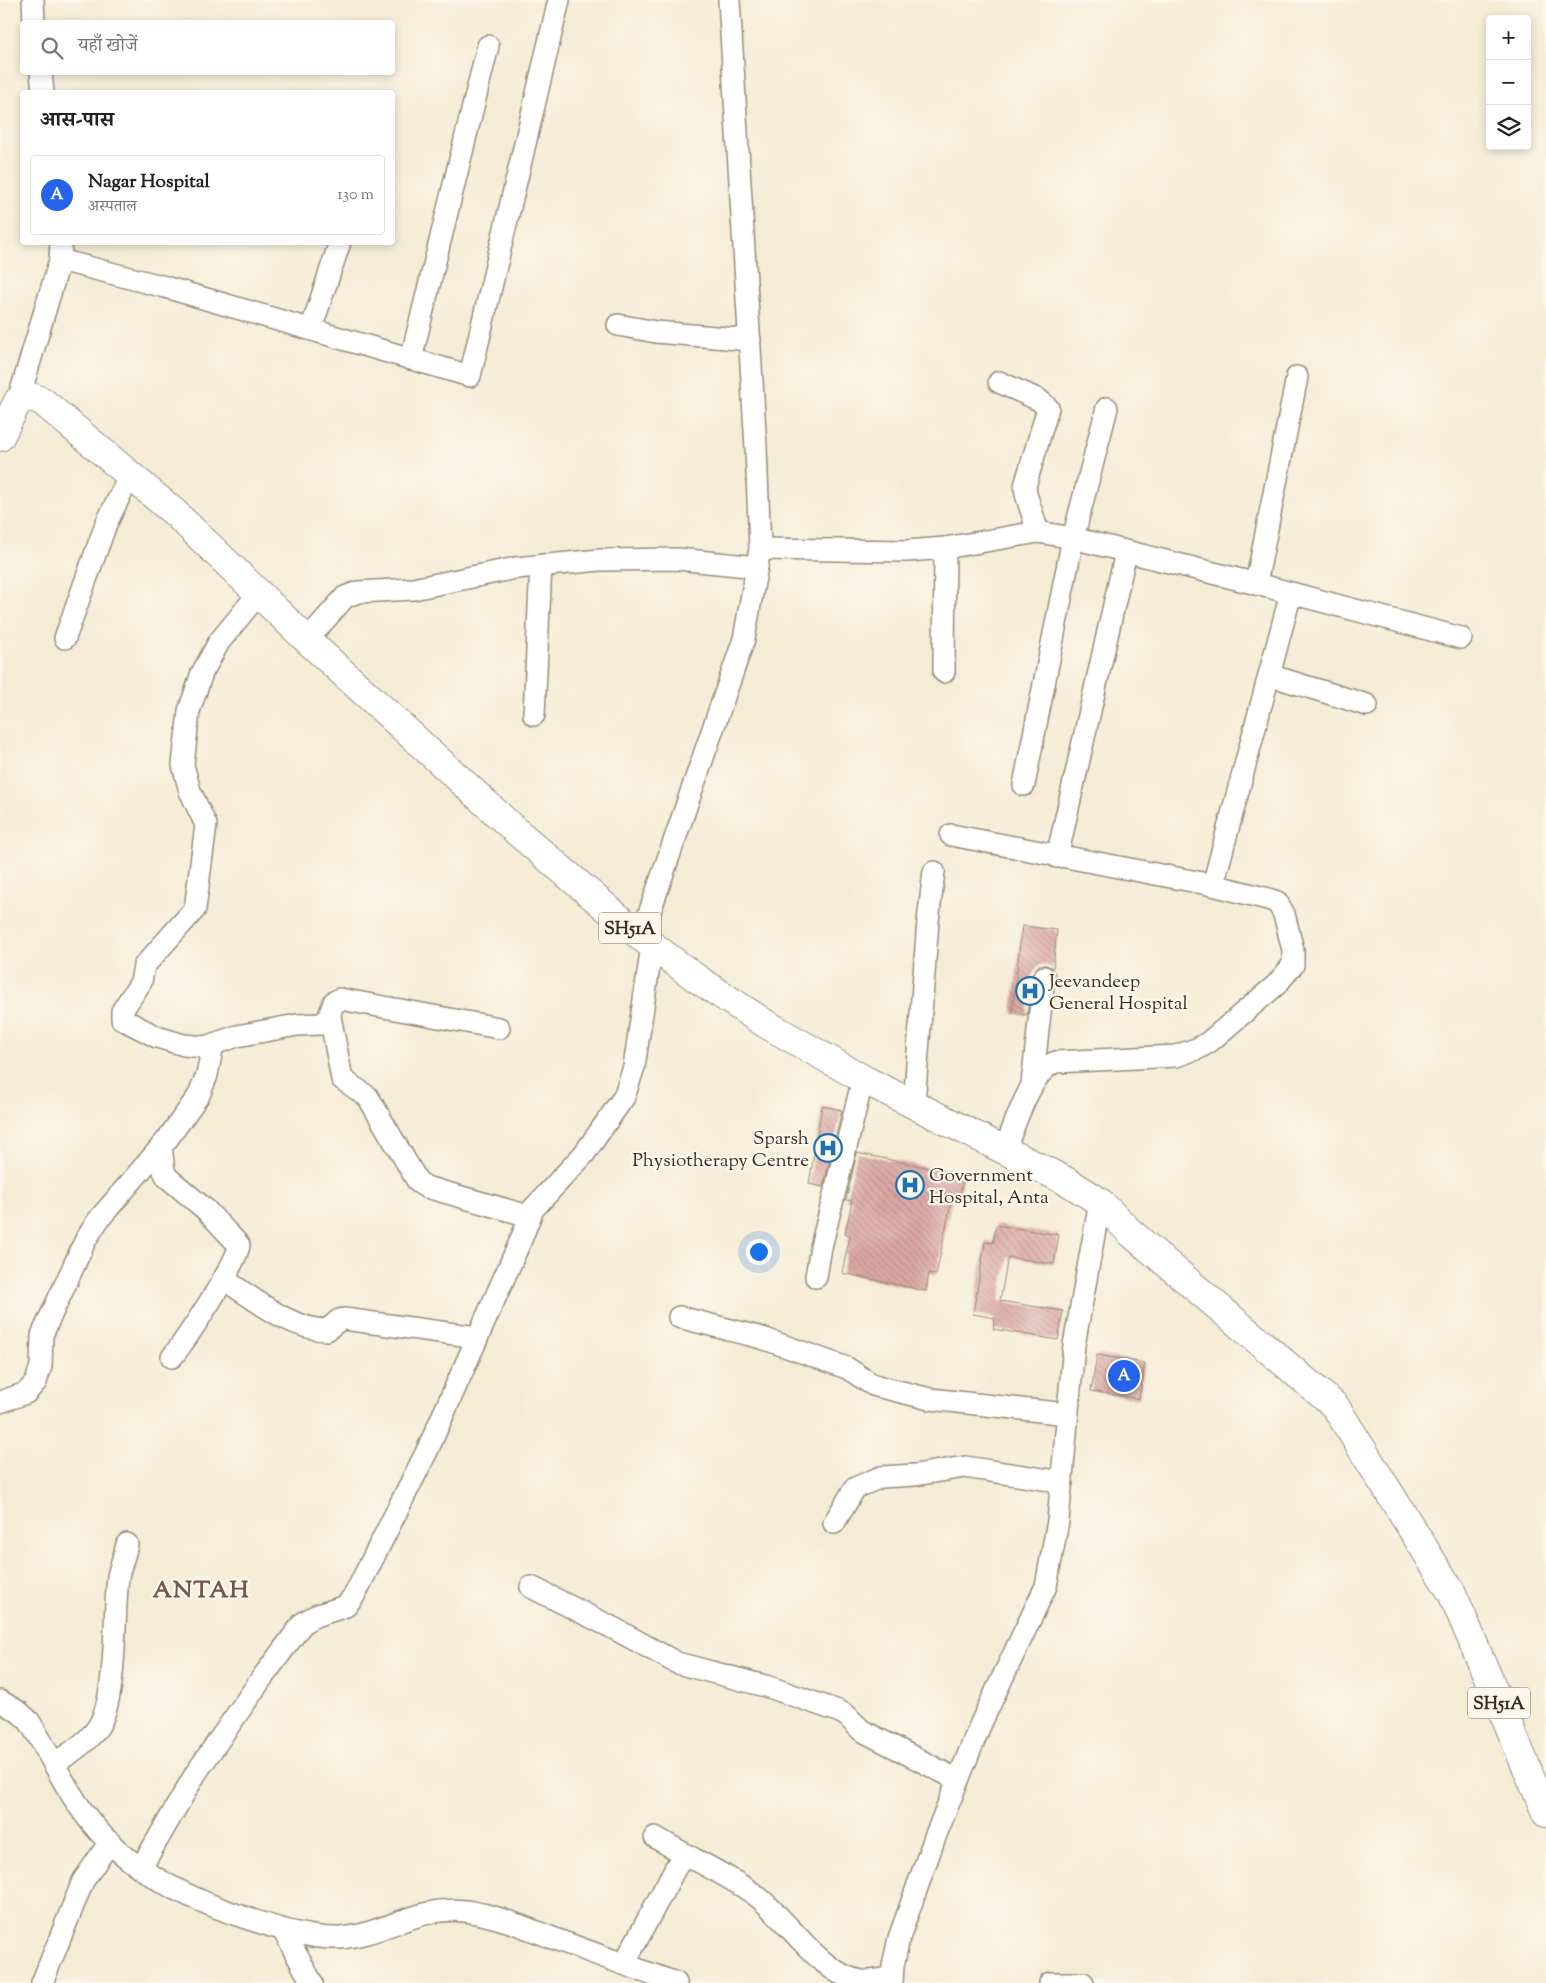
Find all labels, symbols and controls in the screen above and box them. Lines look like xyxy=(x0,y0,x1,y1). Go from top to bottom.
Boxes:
map controls xyxy=(1486,15,1531,150)
button: + xyxy=(1486,15,1531,60)
search box xyxy=(20,20,395,75)
text: यहाँ खोजें xyxy=(78,33,138,60)
icon: search xyxy=(38,34,66,62)
button: − xyxy=(1486,60,1531,105)
button: layers xyxy=(1486,105,1531,150)
text: आस-पास xyxy=(40,106,114,136)
text: Nagar Hospital xyxy=(88,169,210,196)
text: A xyxy=(51,184,64,207)
text: 130 m xyxy=(337,184,374,207)
text: अस्पताल xyxy=(88,196,137,219)
road number: SH51A xyxy=(599,912,661,944)
place label: Jeevandeep General Hospital xyxy=(1048,969,1188,1018)
hospital icon: Jeevandeep General Hospital xyxy=(1015,976,1045,1006)
place label: Sparsh Physiotherapy Centre xyxy=(632,1126,809,1175)
hospital icon: Sparsh Physiotherapy Centre xyxy=(813,1133,843,1163)
place label: Government Hospital, Anta xyxy=(929,1163,1049,1212)
hospital icon: Government Hospital, Anta xyxy=(895,1170,925,1200)
your location xyxy=(746,1239,772,1265)
pin: A xyxy=(1108,1357,1140,1395)
district label: ANTAH xyxy=(153,1574,249,1608)
road number: SH51A xyxy=(1468,1688,1530,1719)

